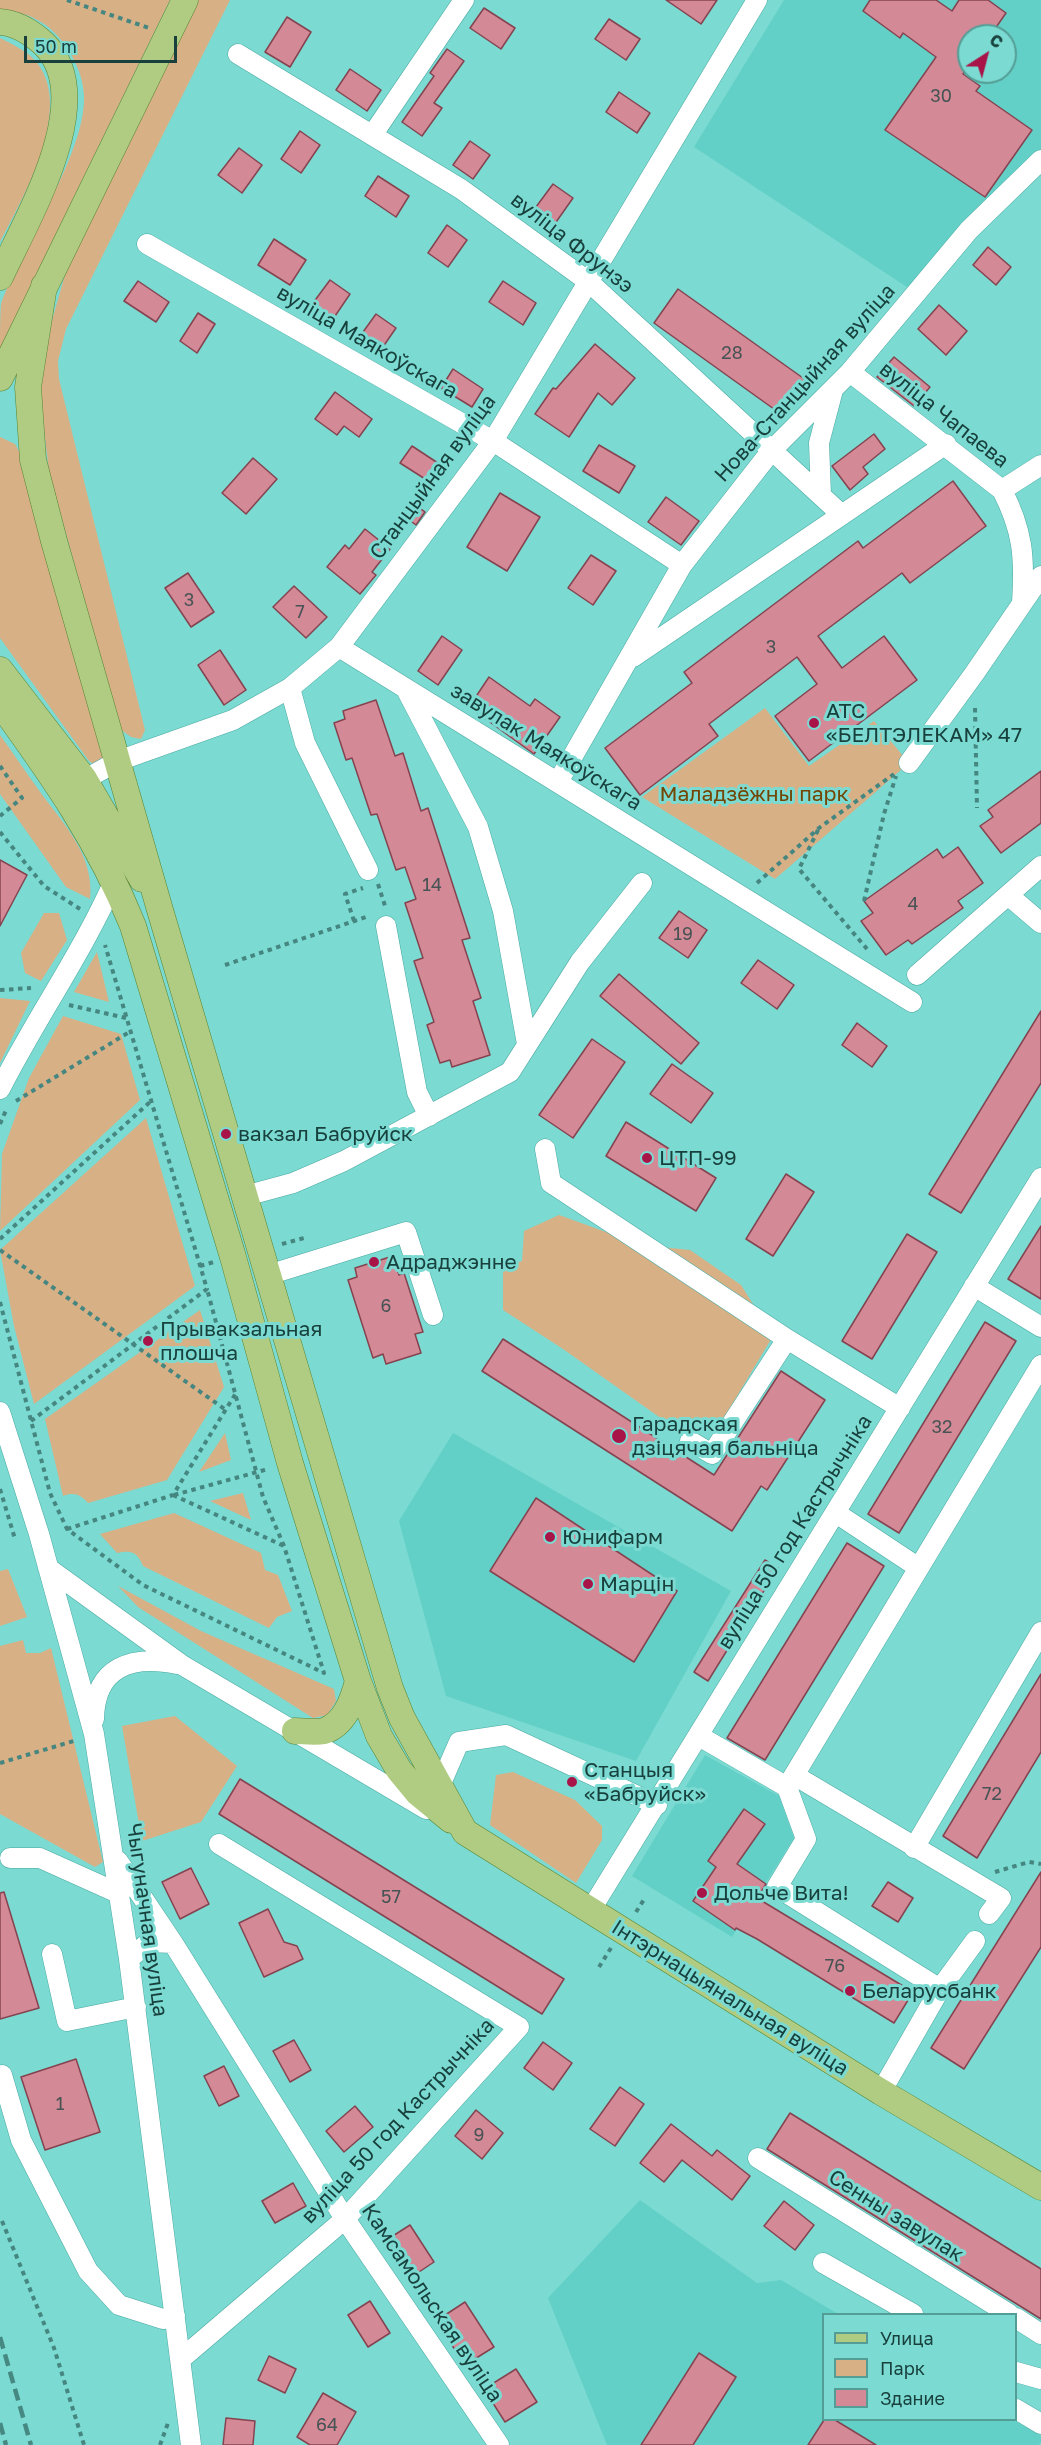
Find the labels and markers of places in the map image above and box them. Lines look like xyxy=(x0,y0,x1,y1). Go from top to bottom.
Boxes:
place label: АТС «БЕЛТЭЛЕКАМ» 47 xyxy=(826,698,1022,748)
marker: АТС «БЕЛТЭЛЕКАМ» 47 xyxy=(807,716,821,730)
place label: вакзал Бабруйск xyxy=(238,1121,413,1147)
marker: вакзал Бабруйск xyxy=(219,1127,233,1141)
place label: ЦТП-99 xyxy=(659,1145,737,1171)
marker: ЦТП-99 xyxy=(640,1151,654,1165)
place label: Адраджэнне xyxy=(386,1249,517,1275)
marker: Адраджэнне xyxy=(367,1255,381,1269)
place label: Прывакзальная плошча xyxy=(160,1316,322,1366)
marker: Прывакзальная плошча xyxy=(141,1334,155,1348)
place label: Гарадская дзіцячая бальніца xyxy=(632,1411,819,1461)
marker: Гарадская дзіцячая бальніца xyxy=(610,1427,628,1445)
place label: Юнифарм xyxy=(562,1524,663,1550)
marker: Юнифарм xyxy=(543,1530,557,1544)
place label: Марцін xyxy=(600,1571,674,1597)
marker: Марцін xyxy=(581,1577,595,1591)
place label: Станцыя «Бабруйск» xyxy=(584,1757,706,1807)
marker: Станцыя «Бабруйск» xyxy=(565,1775,579,1789)
place label: Дольче Вита! xyxy=(714,1880,849,1906)
marker: Дольче Вита! xyxy=(695,1886,709,1900)
place label: Беларусбанк xyxy=(862,1978,997,2004)
marker: Беларусбанк xyxy=(843,1984,857,1998)

